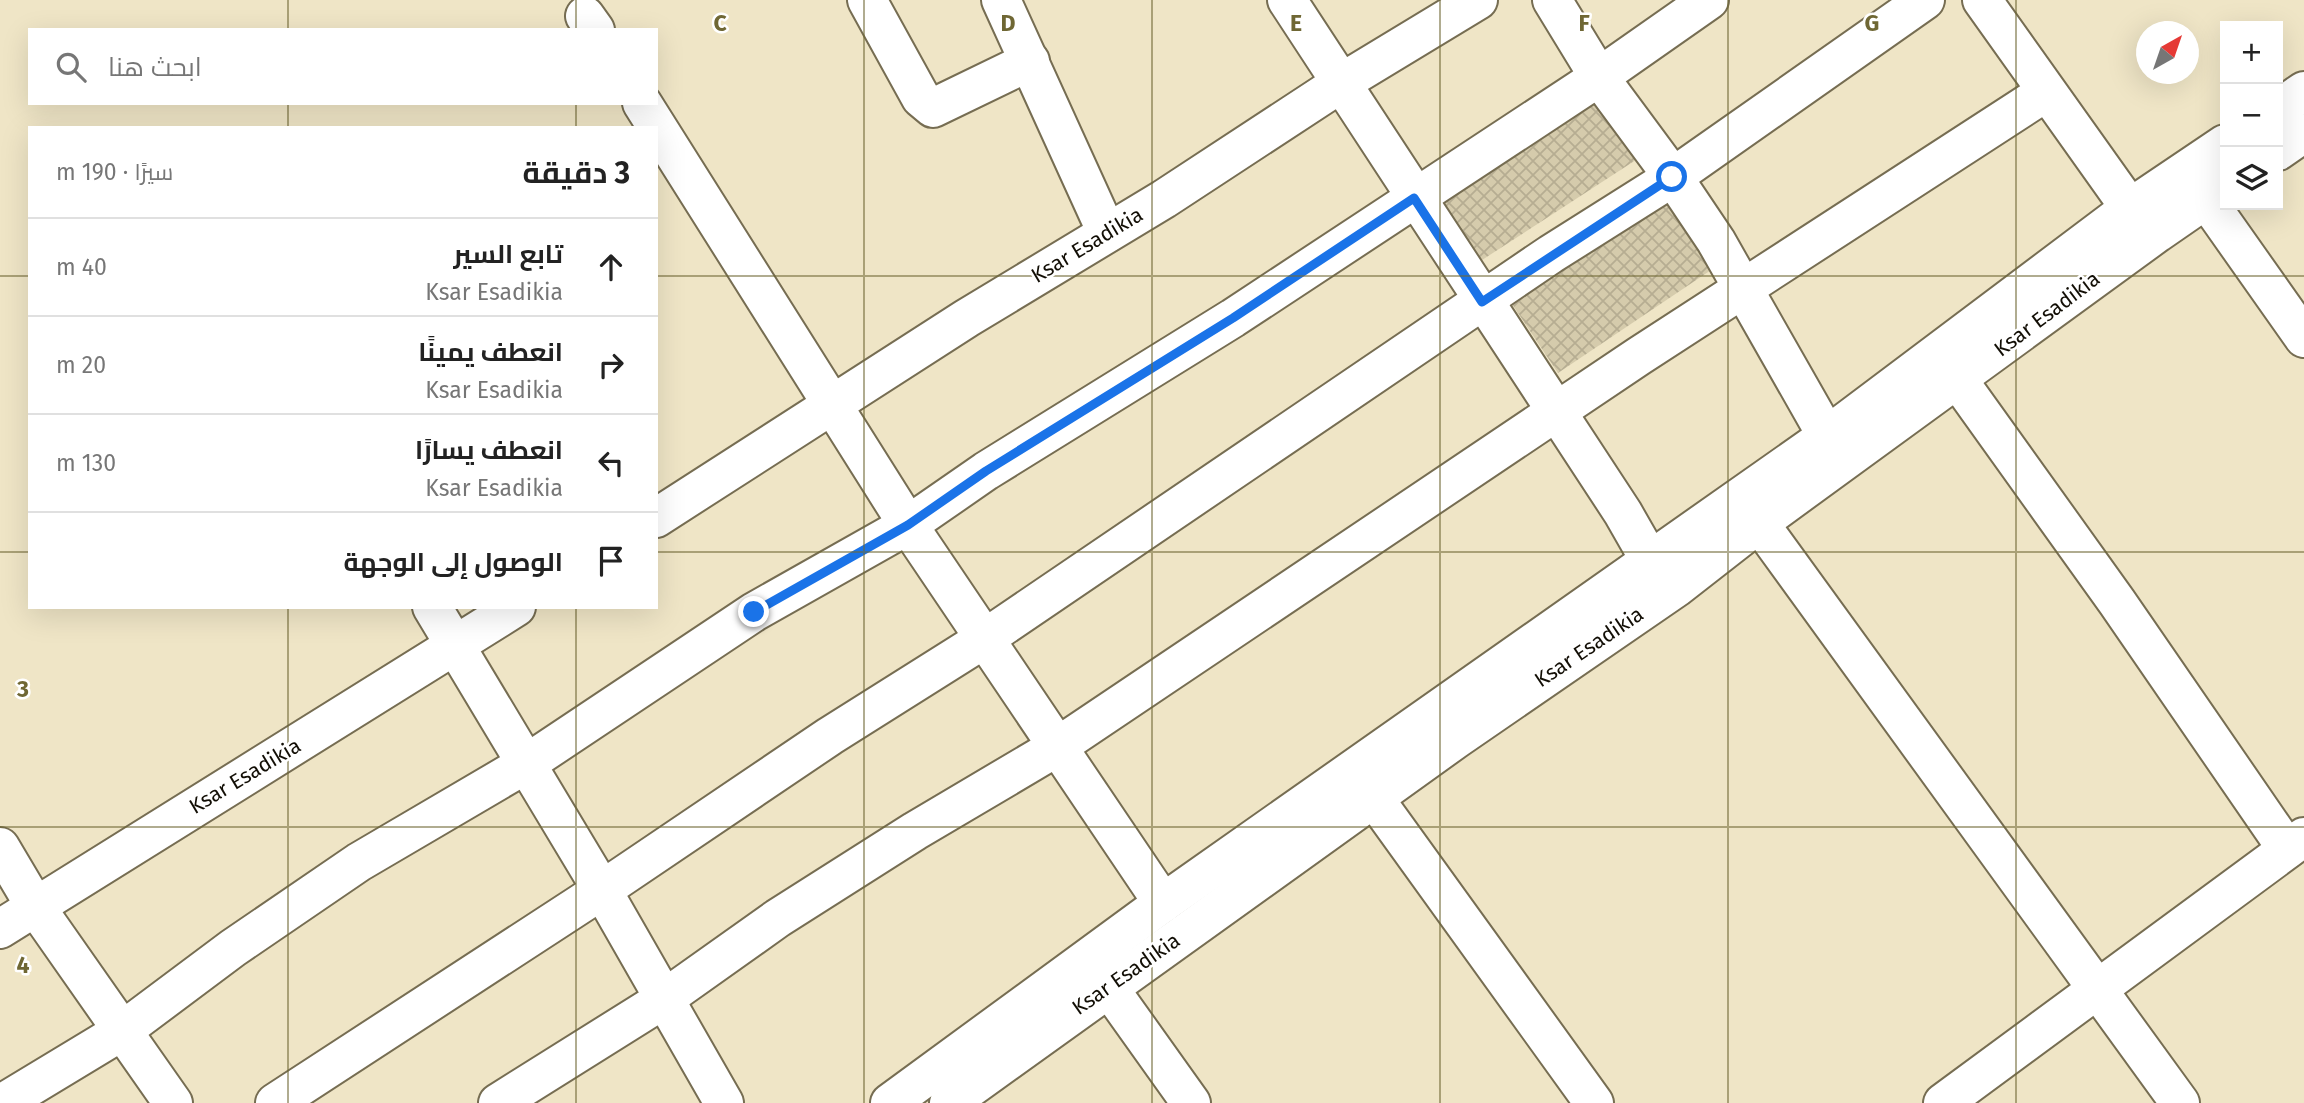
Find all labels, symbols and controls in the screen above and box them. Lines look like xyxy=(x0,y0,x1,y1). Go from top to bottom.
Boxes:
text: C xyxy=(713,9,727,37)
text: D xyxy=(1001,9,1016,37)
text: E xyxy=(1290,9,1302,37)
text: F xyxy=(1578,9,1590,37)
text: G xyxy=(1865,9,1879,37)
north arrow xyxy=(2136,21,2199,84)
map controls xyxy=(2220,21,2283,210)
button: + xyxy=(2220,21,2283,84)
search box xyxy=(28,28,658,105)
icon: search xyxy=(52,48,90,86)
text: ابحث هنا xyxy=(108,52,202,83)
button: − xyxy=(2220,84,2283,147)
button: layers xyxy=(2220,147,2283,210)
text: 3 دقيقة xyxy=(522,155,630,191)
text: سيرًا · 190 m xyxy=(56,158,173,186)
route start xyxy=(1656,161,1687,192)
street label: Ksar Esadikia xyxy=(1026,201,1148,289)
text: تابع السير xyxy=(453,239,563,270)
icon: ahead xyxy=(592,248,630,286)
text: 40 m xyxy=(56,253,107,281)
street label: Ksar Esadikia xyxy=(1989,266,2105,362)
text: Ksar Esadikia xyxy=(425,278,563,306)
text: انعطف يمينًا xyxy=(418,337,563,368)
icon: right xyxy=(592,346,630,384)
text: 20 m xyxy=(56,351,106,379)
text: Ksar Esadikia xyxy=(425,376,563,404)
text: انعطف يسارًا xyxy=(415,435,563,466)
icon: left xyxy=(592,444,630,482)
text: 130 m xyxy=(56,449,116,477)
text: Ksar Esadikia xyxy=(425,474,563,502)
icon: arrive xyxy=(592,542,630,580)
text: الوصول إلى الوجهة xyxy=(344,547,563,578)
route end xyxy=(738,596,769,627)
street label: Ksar Esadikia xyxy=(1530,601,1648,693)
text: 3 xyxy=(16,675,29,703)
street label: Ksar Esadikia xyxy=(184,732,306,820)
street label: Ksar Esadikia xyxy=(1067,927,1185,1021)
text: 4 xyxy=(17,951,30,979)

